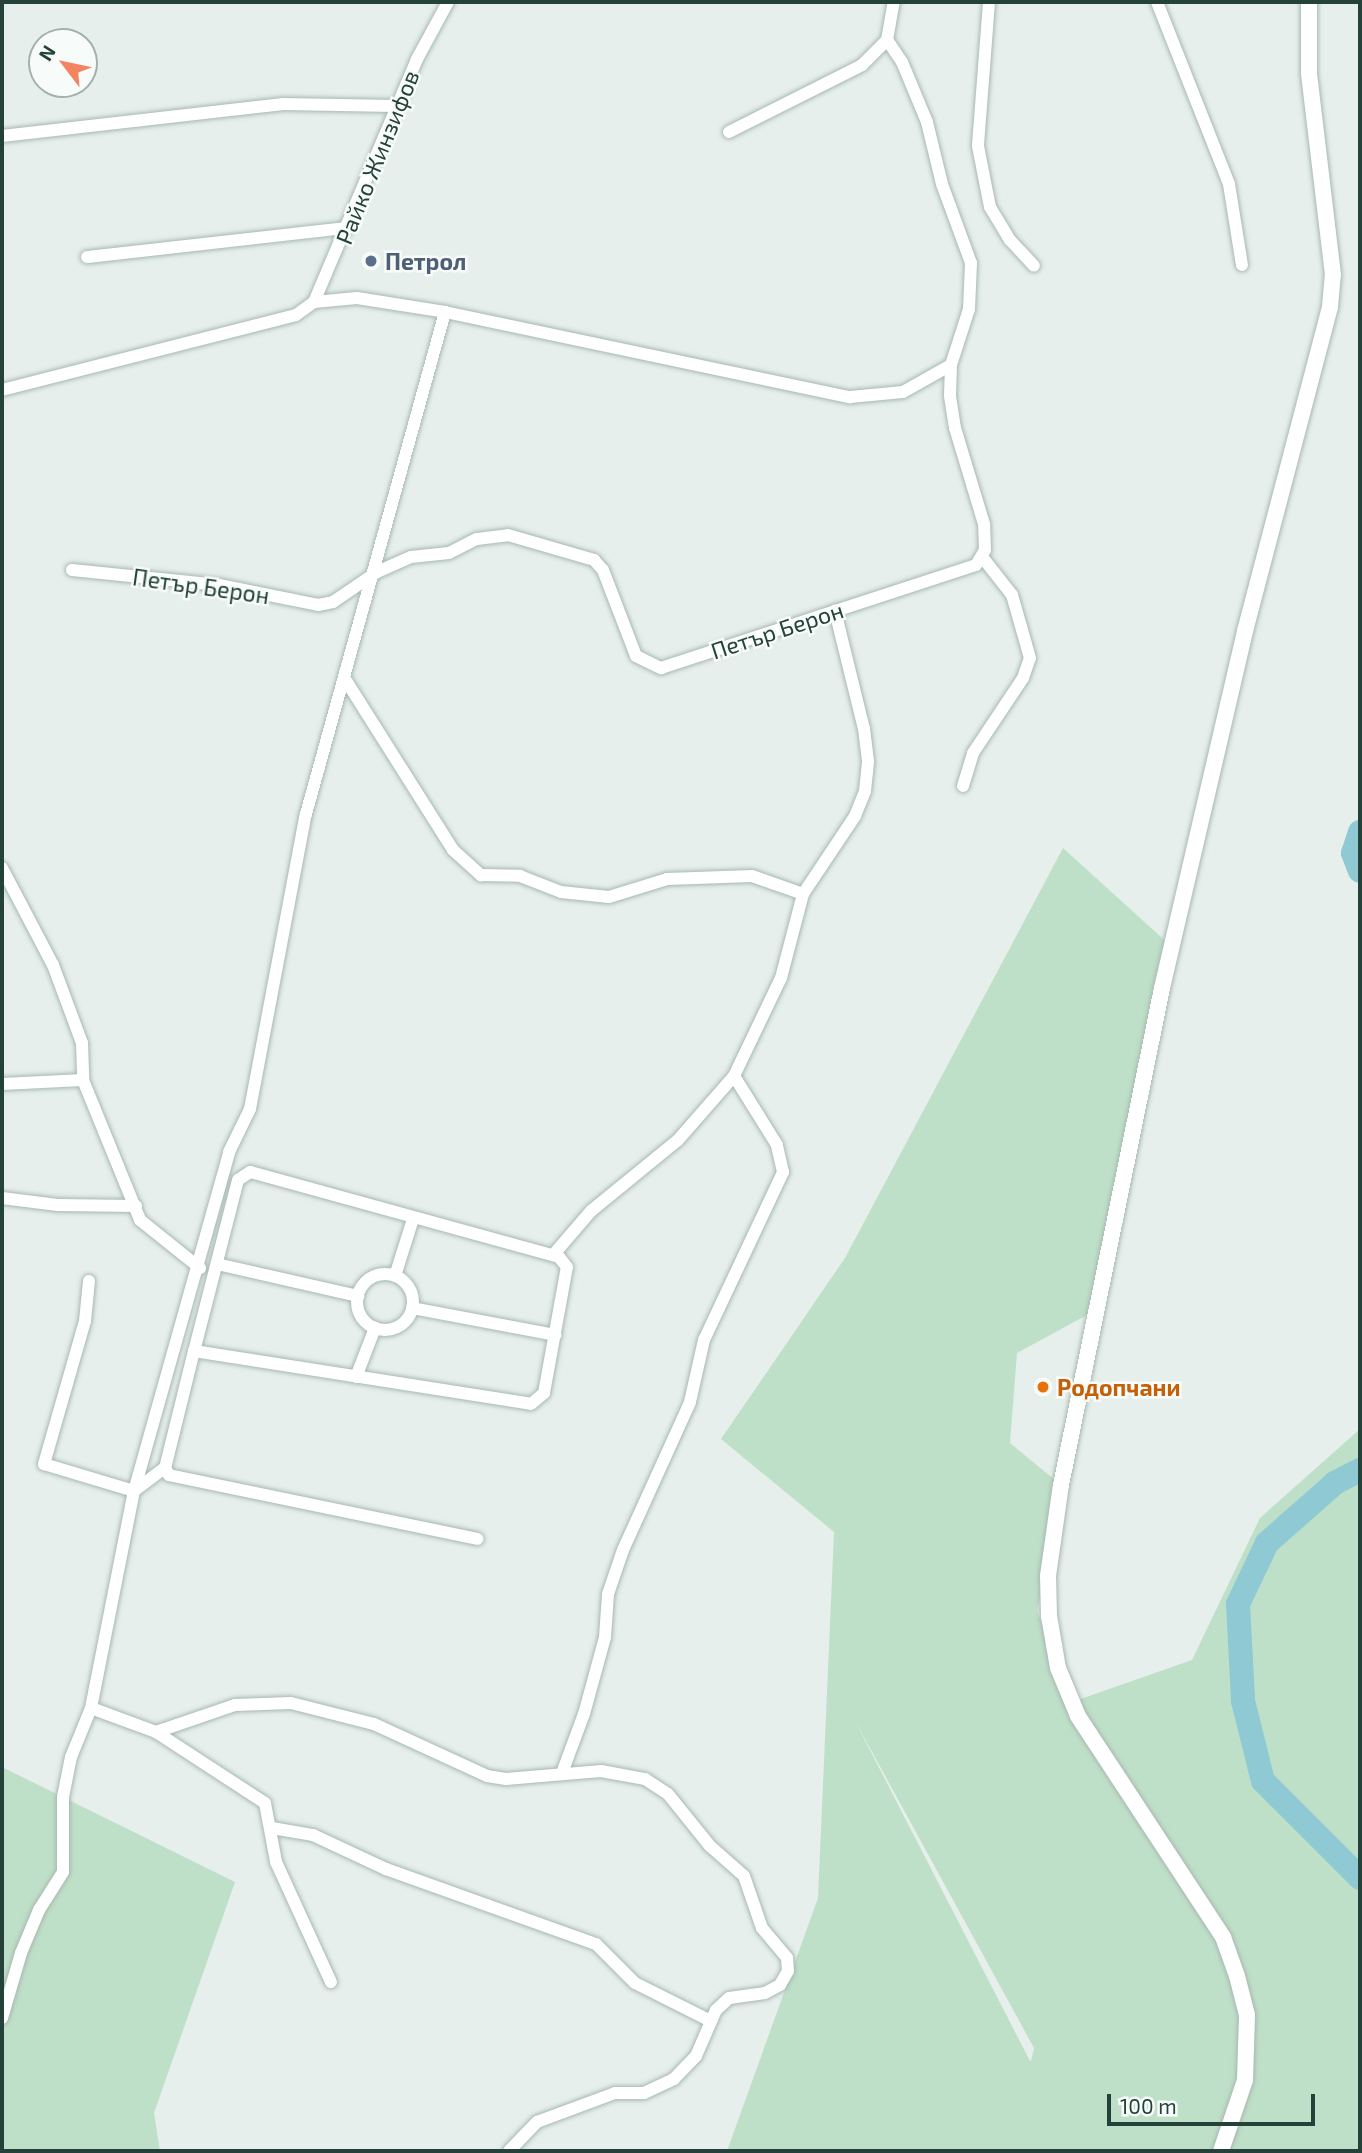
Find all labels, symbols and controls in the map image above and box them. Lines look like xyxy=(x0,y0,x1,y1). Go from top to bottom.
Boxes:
north arrow xyxy=(28,28,98,98)
text: N xyxy=(33,41,60,65)
street label: Райко Жинзифов xyxy=(329,66,425,248)
place label: Петрол xyxy=(385,247,466,275)
marker: Петрол xyxy=(363,253,379,269)
street label: Петър Берон xyxy=(131,563,271,609)
street label: Петър Берон xyxy=(707,596,847,664)
place label: Родопчани xyxy=(1057,1373,1181,1401)
marker: Родопчани xyxy=(1035,1379,1051,1395)
scale bar xyxy=(1110,2080,1318,2124)
text: 100 m xyxy=(1120,2093,1177,2118)

